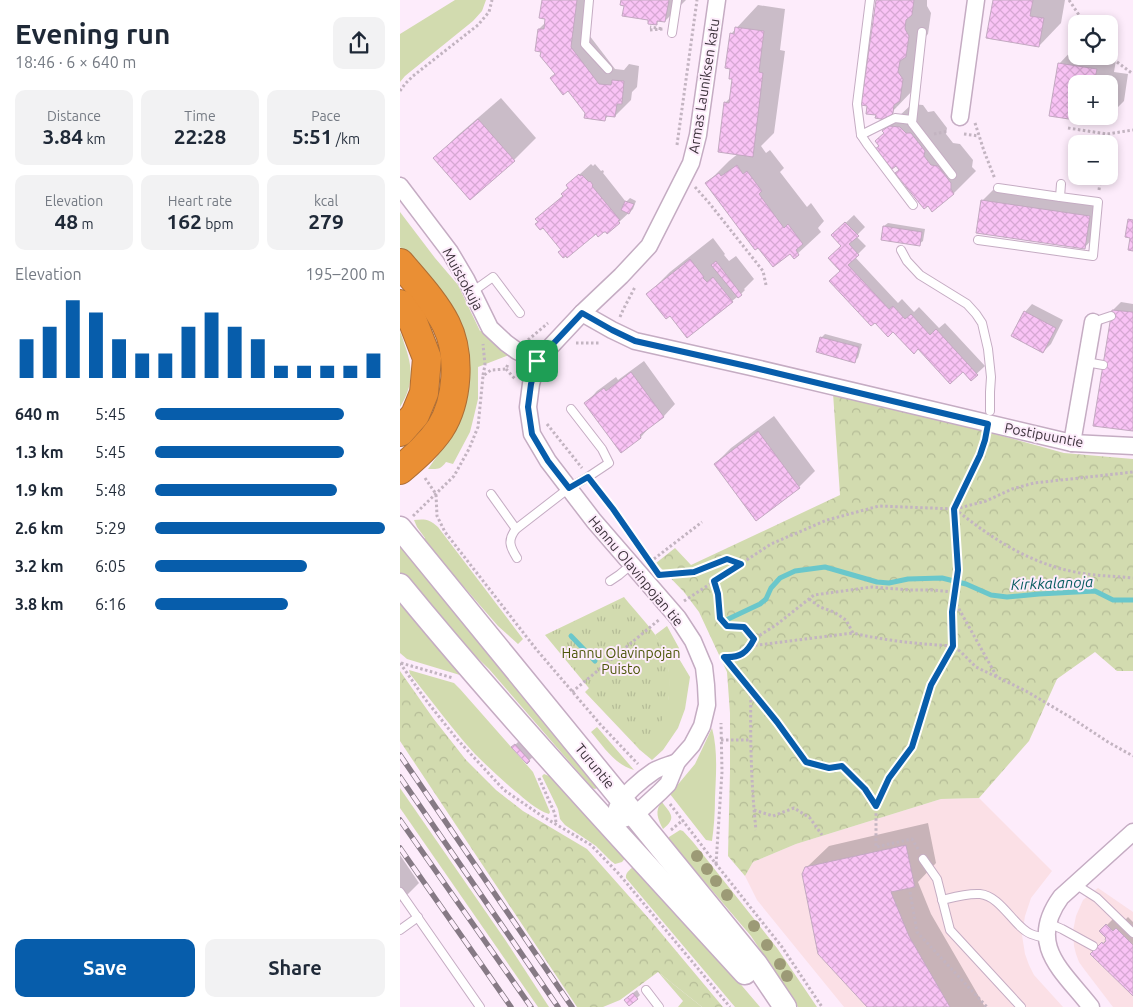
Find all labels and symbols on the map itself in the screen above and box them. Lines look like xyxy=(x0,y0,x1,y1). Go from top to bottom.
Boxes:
street label: Armas Launiksen katu xyxy=(685,17,723,155)
street label: Muistokuja xyxy=(439,245,487,313)
pin xyxy=(516,340,558,382)
street label: Postipuuntie xyxy=(1003,419,1085,451)
street label: Hannu Olavinpojan tie xyxy=(585,513,687,629)
water label: Kirkkalanoja xyxy=(1011,573,1093,593)
park label: Hannu Olavinpojan Puisto xyxy=(561,645,681,677)
street label: Turuntie xyxy=(572,740,618,792)

